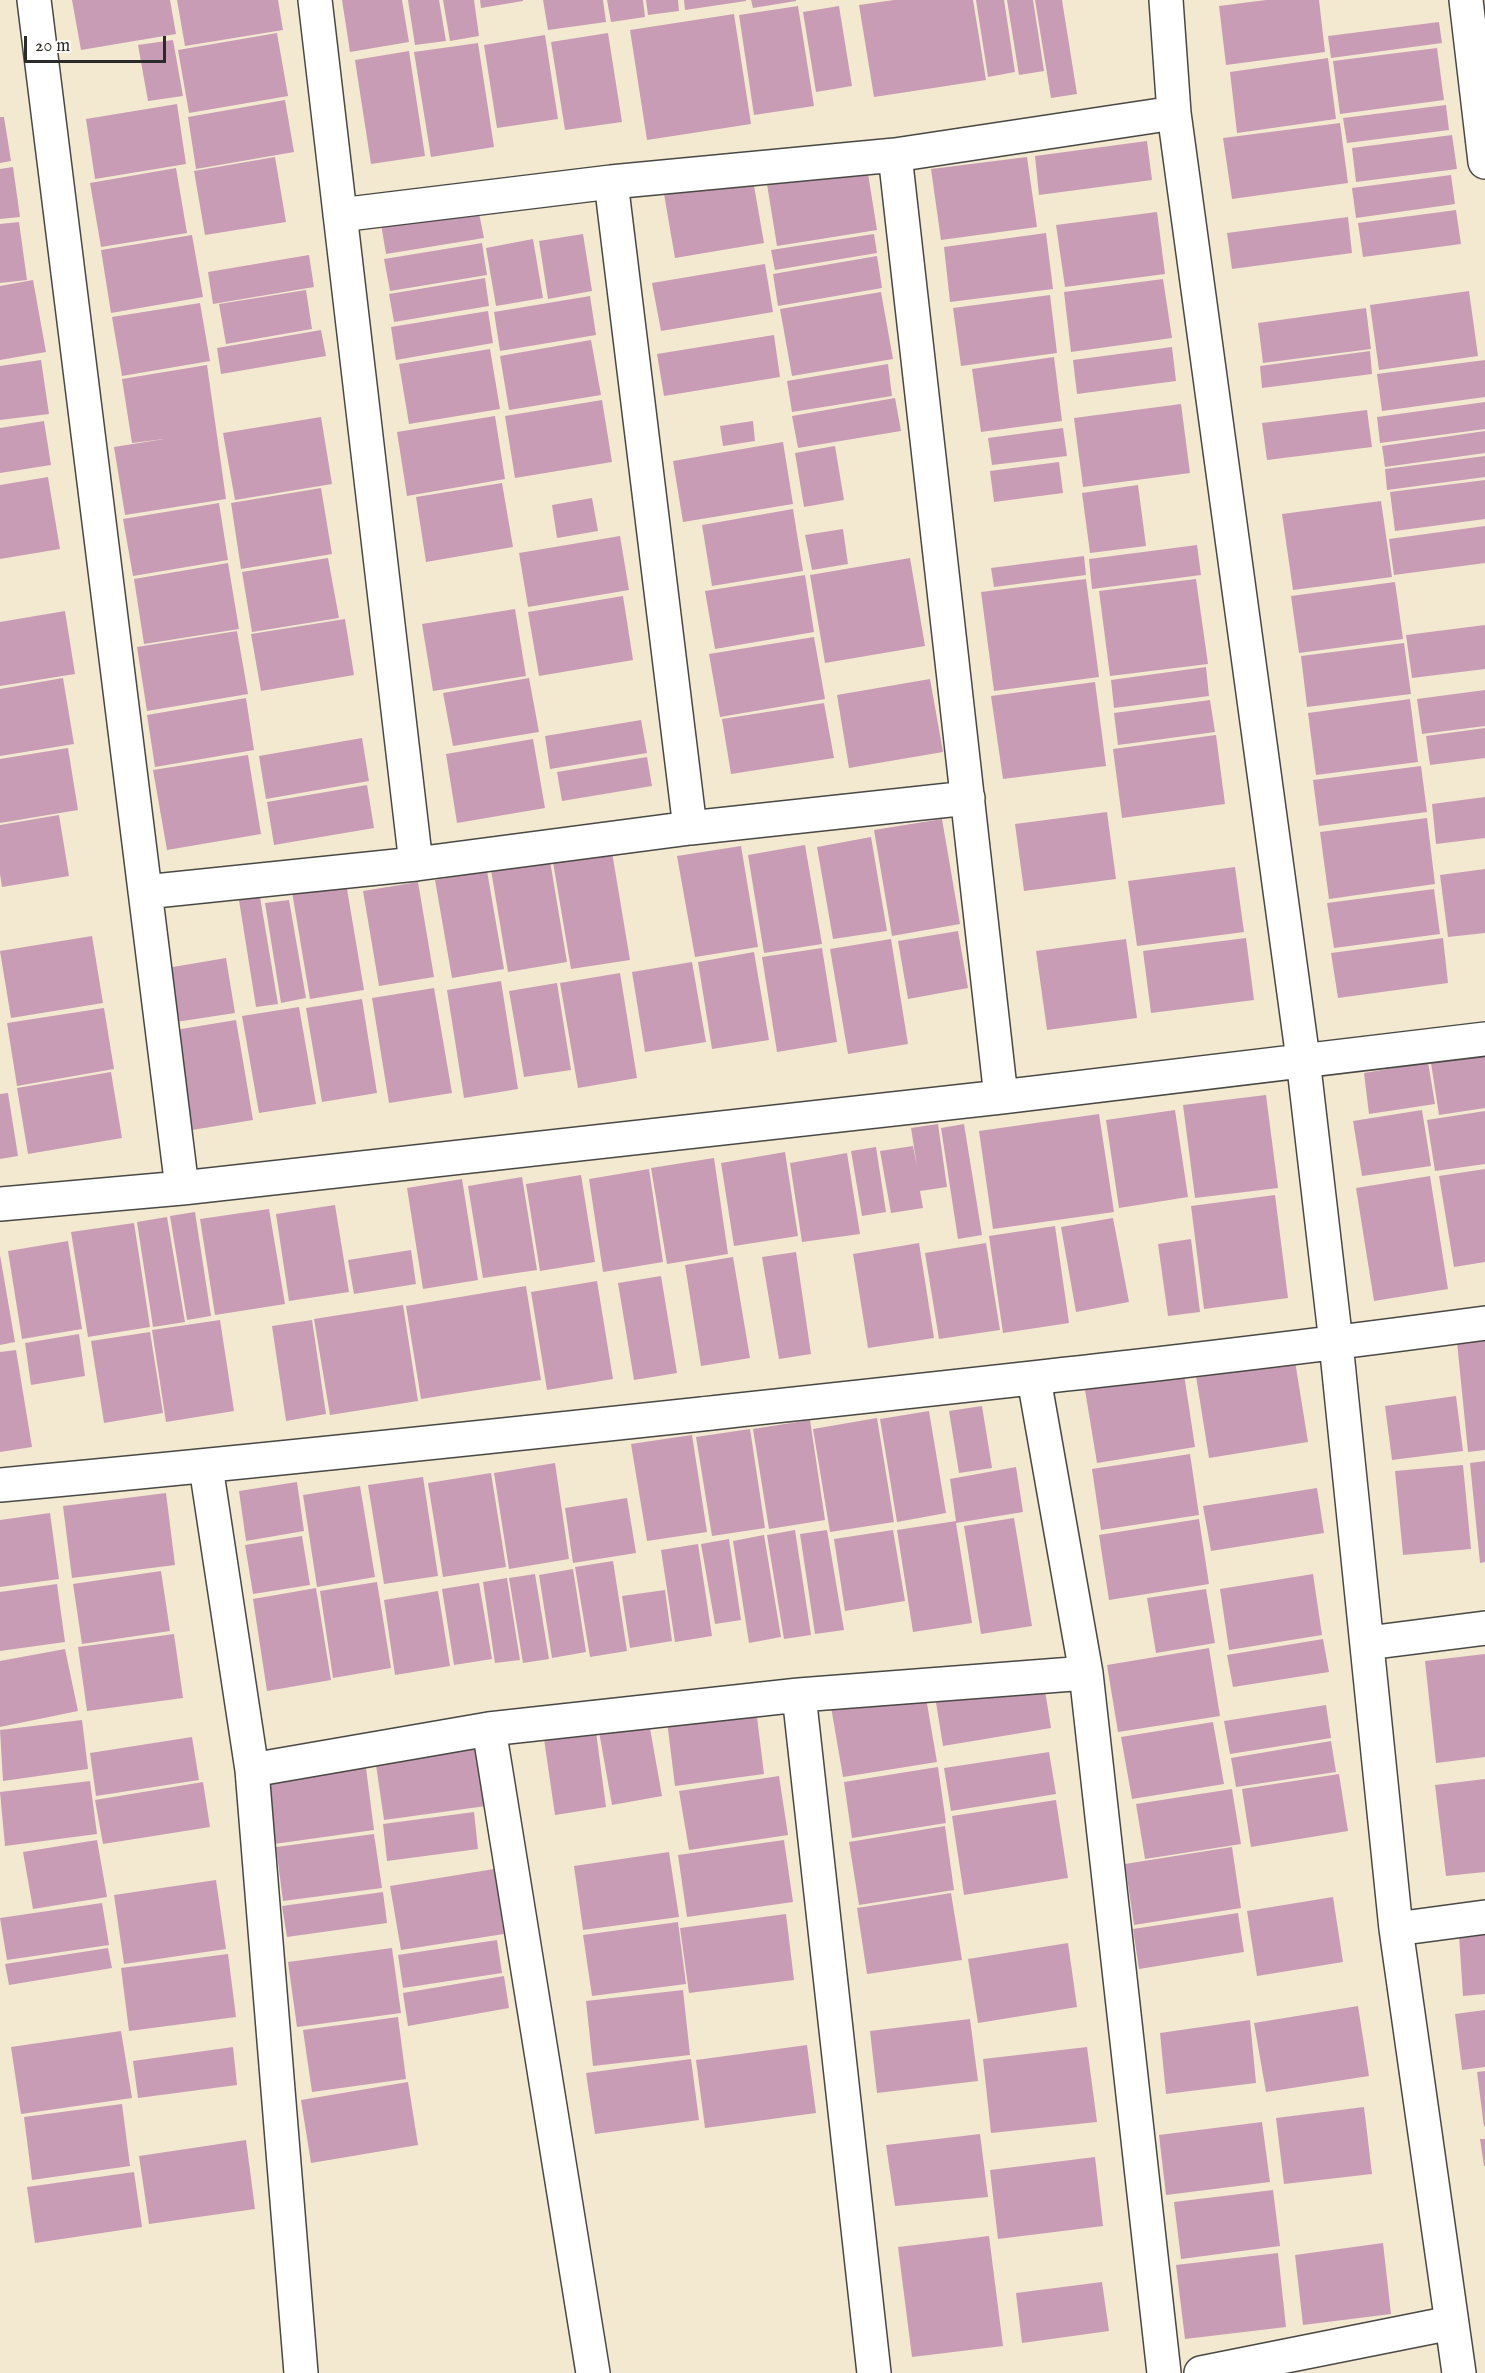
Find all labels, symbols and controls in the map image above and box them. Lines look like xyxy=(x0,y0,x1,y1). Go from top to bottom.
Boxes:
scale bar xyxy=(27,24,170,62)
text: 20 m xyxy=(35,35,70,58)

